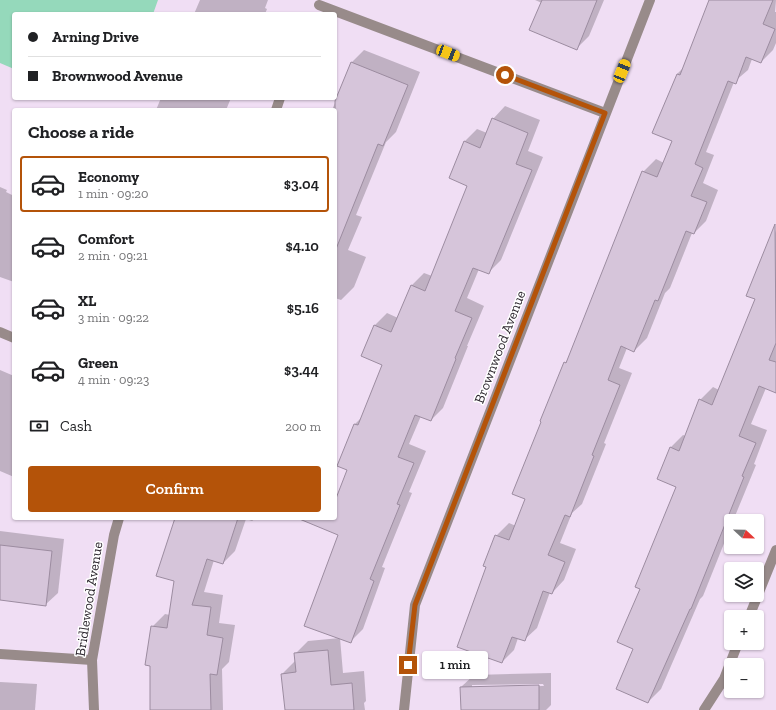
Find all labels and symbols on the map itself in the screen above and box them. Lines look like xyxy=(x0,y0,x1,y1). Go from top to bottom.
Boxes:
car xyxy=(435,43,461,63)
car xyxy=(612,58,632,84)
route start xyxy=(496,66,514,84)
street label: Brownwood Avenue xyxy=(471,288,530,406)
north arrow xyxy=(724,514,764,554)
street label: Bridlewood Avenue xyxy=(72,540,107,658)
callout: 1 min xyxy=(422,651,488,679)
route end xyxy=(399,656,417,674)

